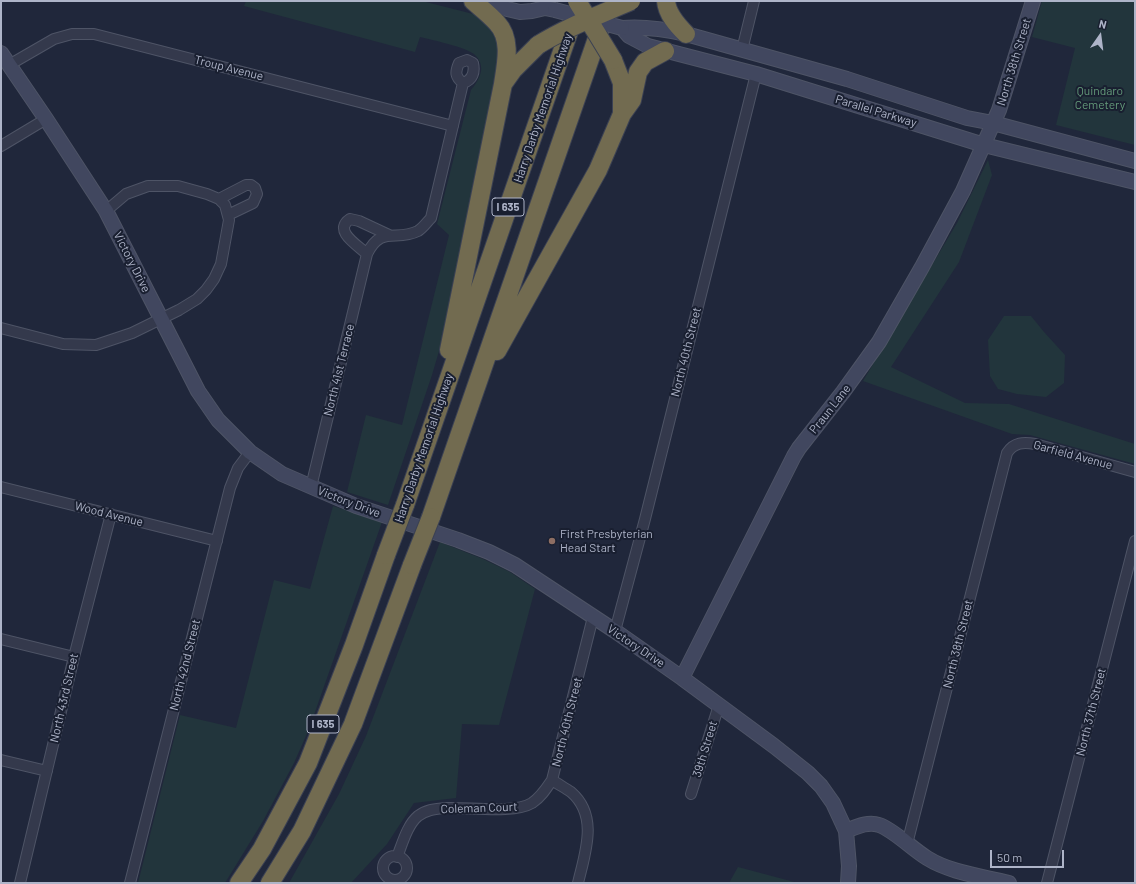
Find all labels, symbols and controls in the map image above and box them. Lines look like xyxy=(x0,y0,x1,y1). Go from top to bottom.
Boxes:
street label: North 38th Street xyxy=(994,16,1034,108)
north arrow xyxy=(1080,16,1120,56)
text: N xyxy=(1098,17,1108,31)
street label: Harry Darby Memorial Highway xyxy=(511,31,575,185)
street label: Troup Avenue xyxy=(193,52,265,84)
park label: Quindaro Cemetery xyxy=(1075,84,1125,112)
street label: Parallel Parkway xyxy=(834,92,918,130)
road number: I 635 xyxy=(492,198,524,216)
street label: Victory Drive xyxy=(110,229,154,295)
street label: North 40th Street xyxy=(668,306,704,398)
street label: North 41st Terrace xyxy=(321,322,357,418)
street label: Harry Darby Memorial Highway xyxy=(392,371,456,525)
street label: Praun Lane xyxy=(806,381,854,437)
street label: Garfield Avenue xyxy=(1032,438,1114,472)
street label: Victory Drive xyxy=(315,483,383,521)
street label: Wood Avenue xyxy=(73,499,145,529)
place label: First Presbyterian Head Start xyxy=(560,527,653,555)
marker: First Presbyterian Head Start xyxy=(547,536,557,546)
street label: North 38th Street xyxy=(940,598,976,690)
street label: North 42nd Street xyxy=(167,618,203,712)
street label: Victory Drive xyxy=(604,621,668,671)
street label: North 43rd Street xyxy=(47,652,81,744)
street label: North 37th Street xyxy=(1073,666,1109,758)
street label: North 40th Street xyxy=(549,676,585,768)
road number: I 635 xyxy=(307,715,339,733)
street label: 39th Street xyxy=(690,719,720,779)
street label: Coleman Court xyxy=(440,799,518,817)
scale bar xyxy=(992,842,1066,868)
text: 50 m xyxy=(997,850,1022,864)

